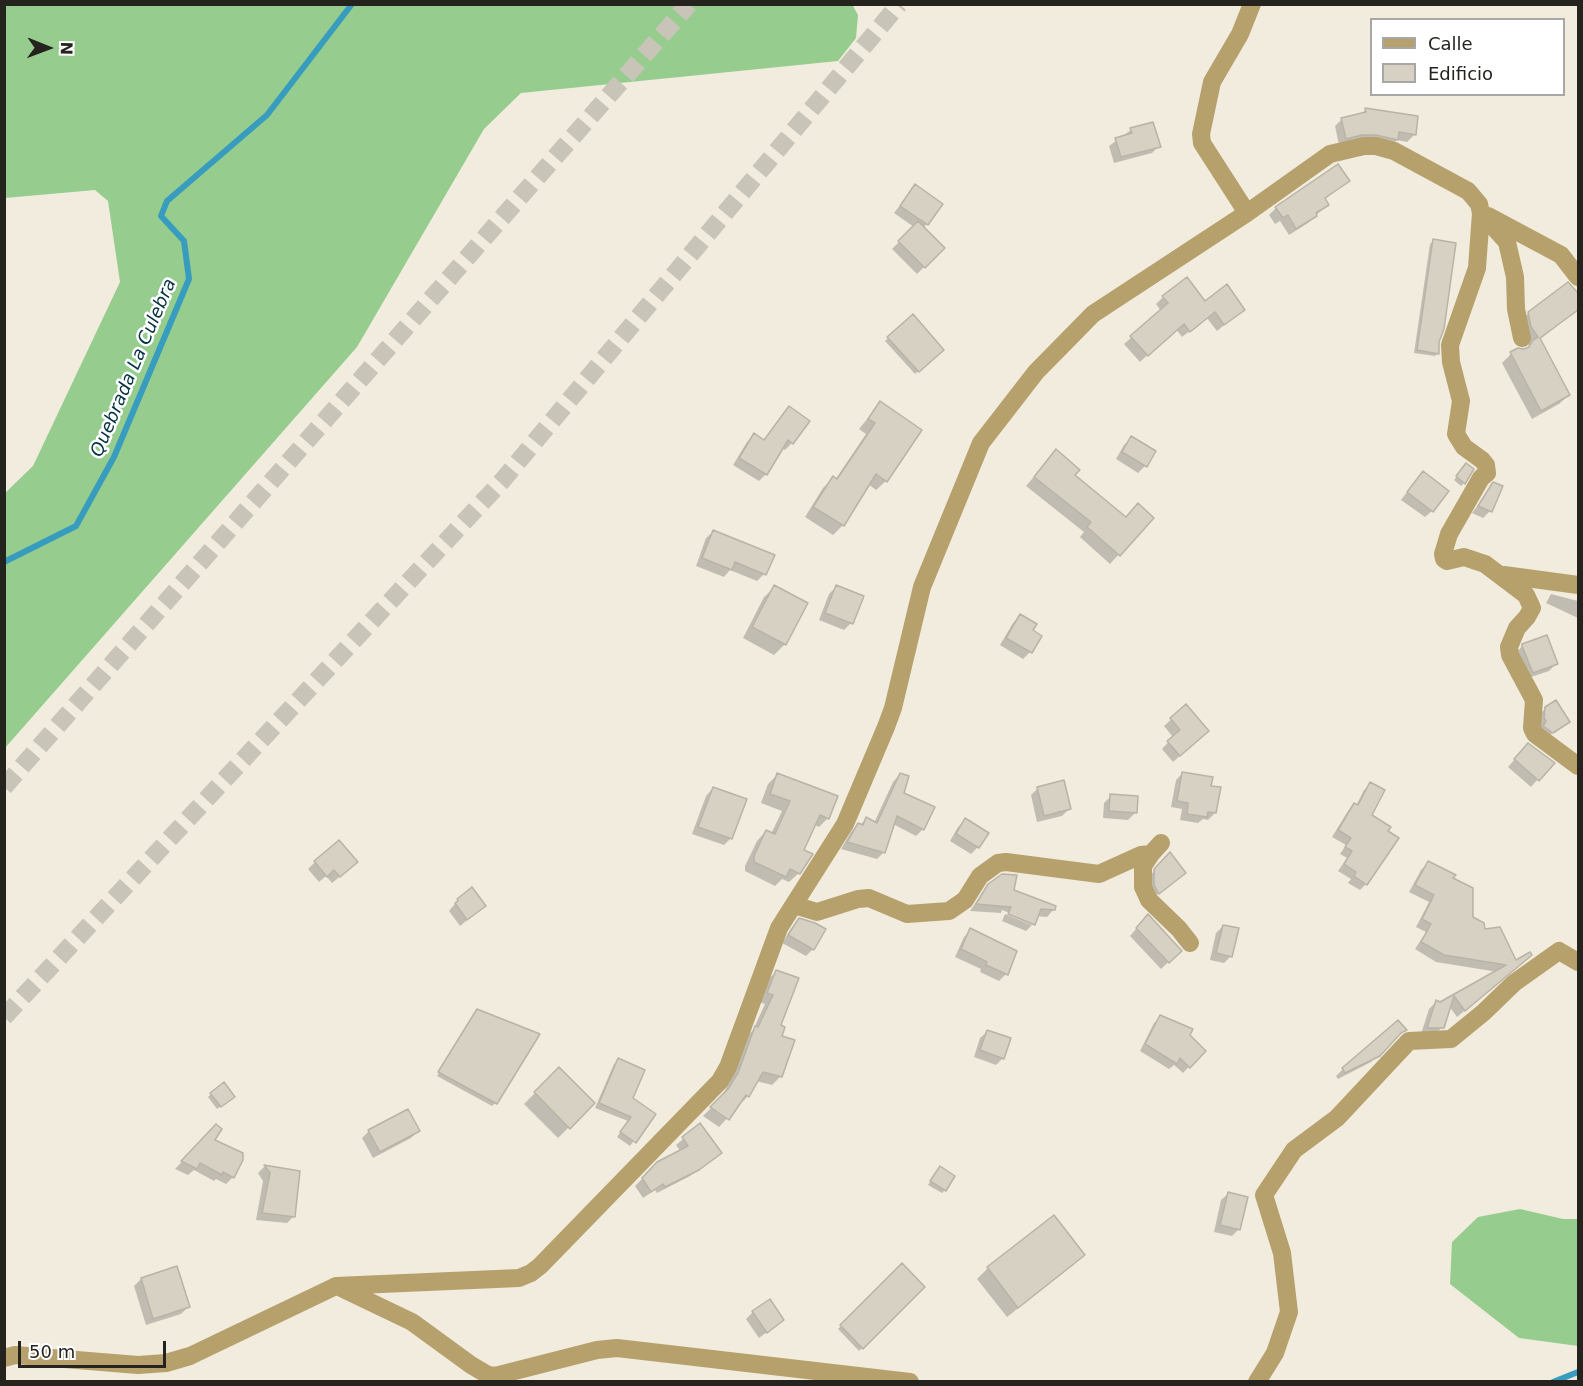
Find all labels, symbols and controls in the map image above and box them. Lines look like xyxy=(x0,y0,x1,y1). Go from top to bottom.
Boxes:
north arrow xyxy=(18,18,78,78)
legend xyxy=(1370,18,1565,96)
text: Calle xyxy=(1428,33,1473,54)
text: N xyxy=(57,41,76,55)
text: Edificio xyxy=(1428,63,1493,84)
water label: Quebrada La Culebra xyxy=(87,276,181,460)
scale bar xyxy=(21,1329,170,1367)
text: 50 m xyxy=(29,1341,75,1362)

